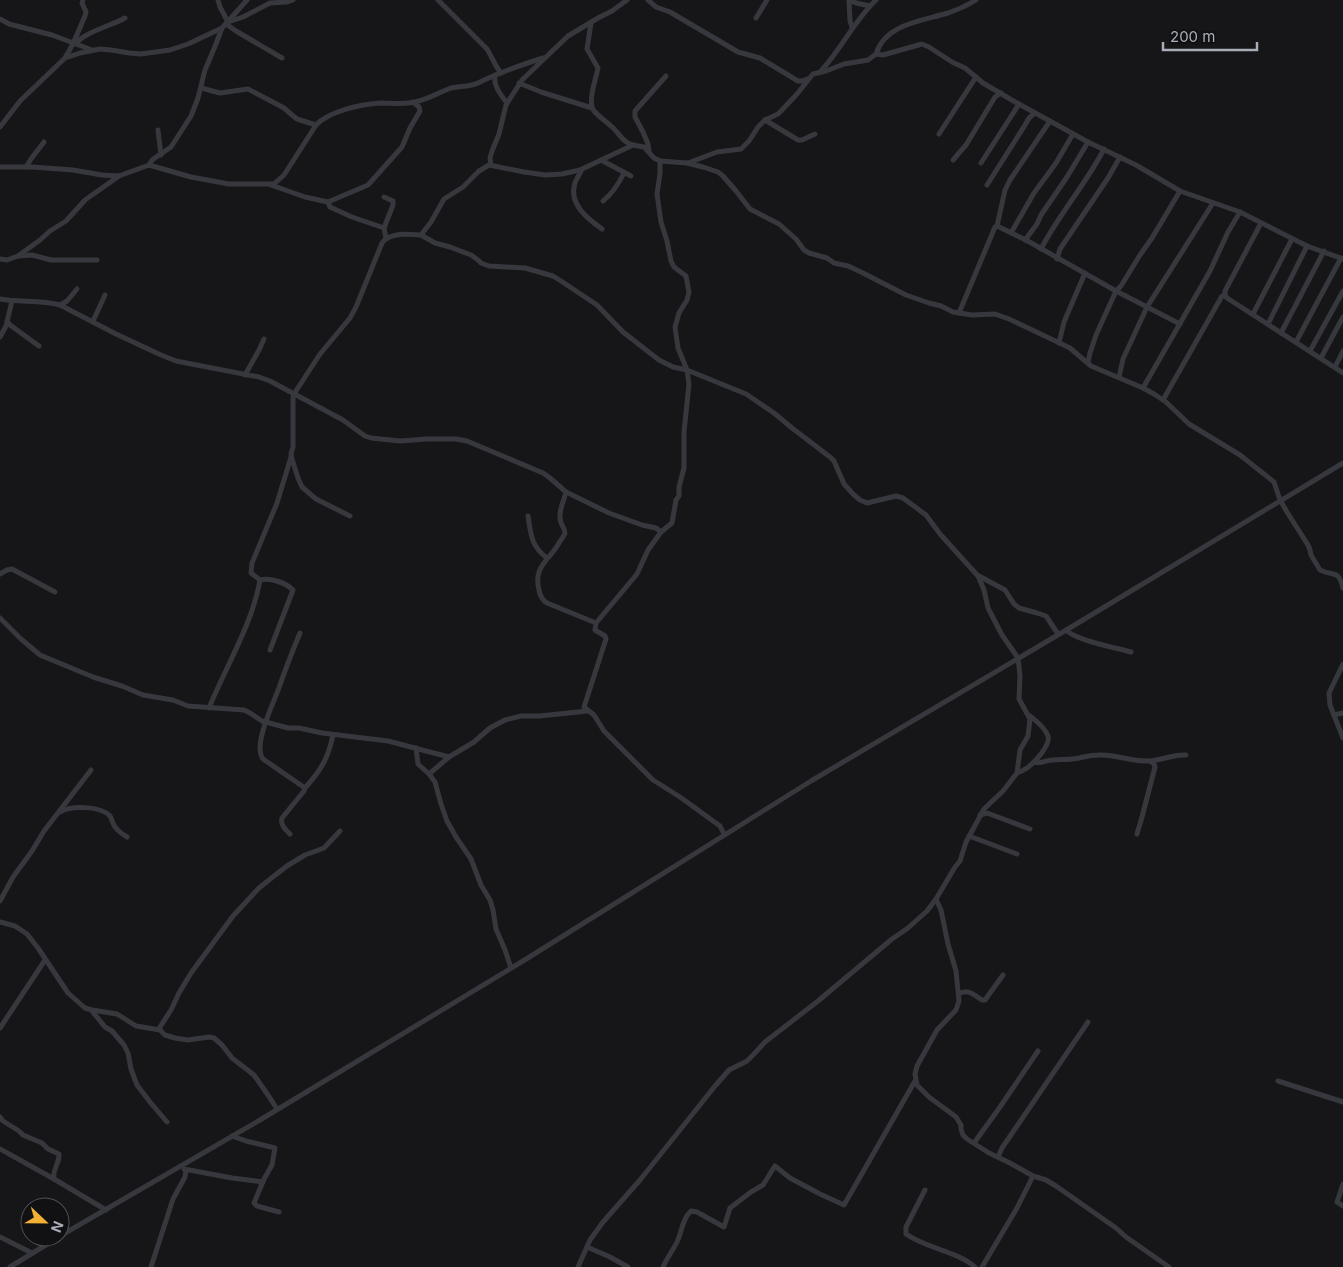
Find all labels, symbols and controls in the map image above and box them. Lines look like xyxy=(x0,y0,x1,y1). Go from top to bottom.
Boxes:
scale bar xyxy=(1163,20,1257,52)
text: 200 m xyxy=(1170,27,1215,46)
north arrow xyxy=(20,1197,70,1247)
text: N xyxy=(48,1219,67,1235)

